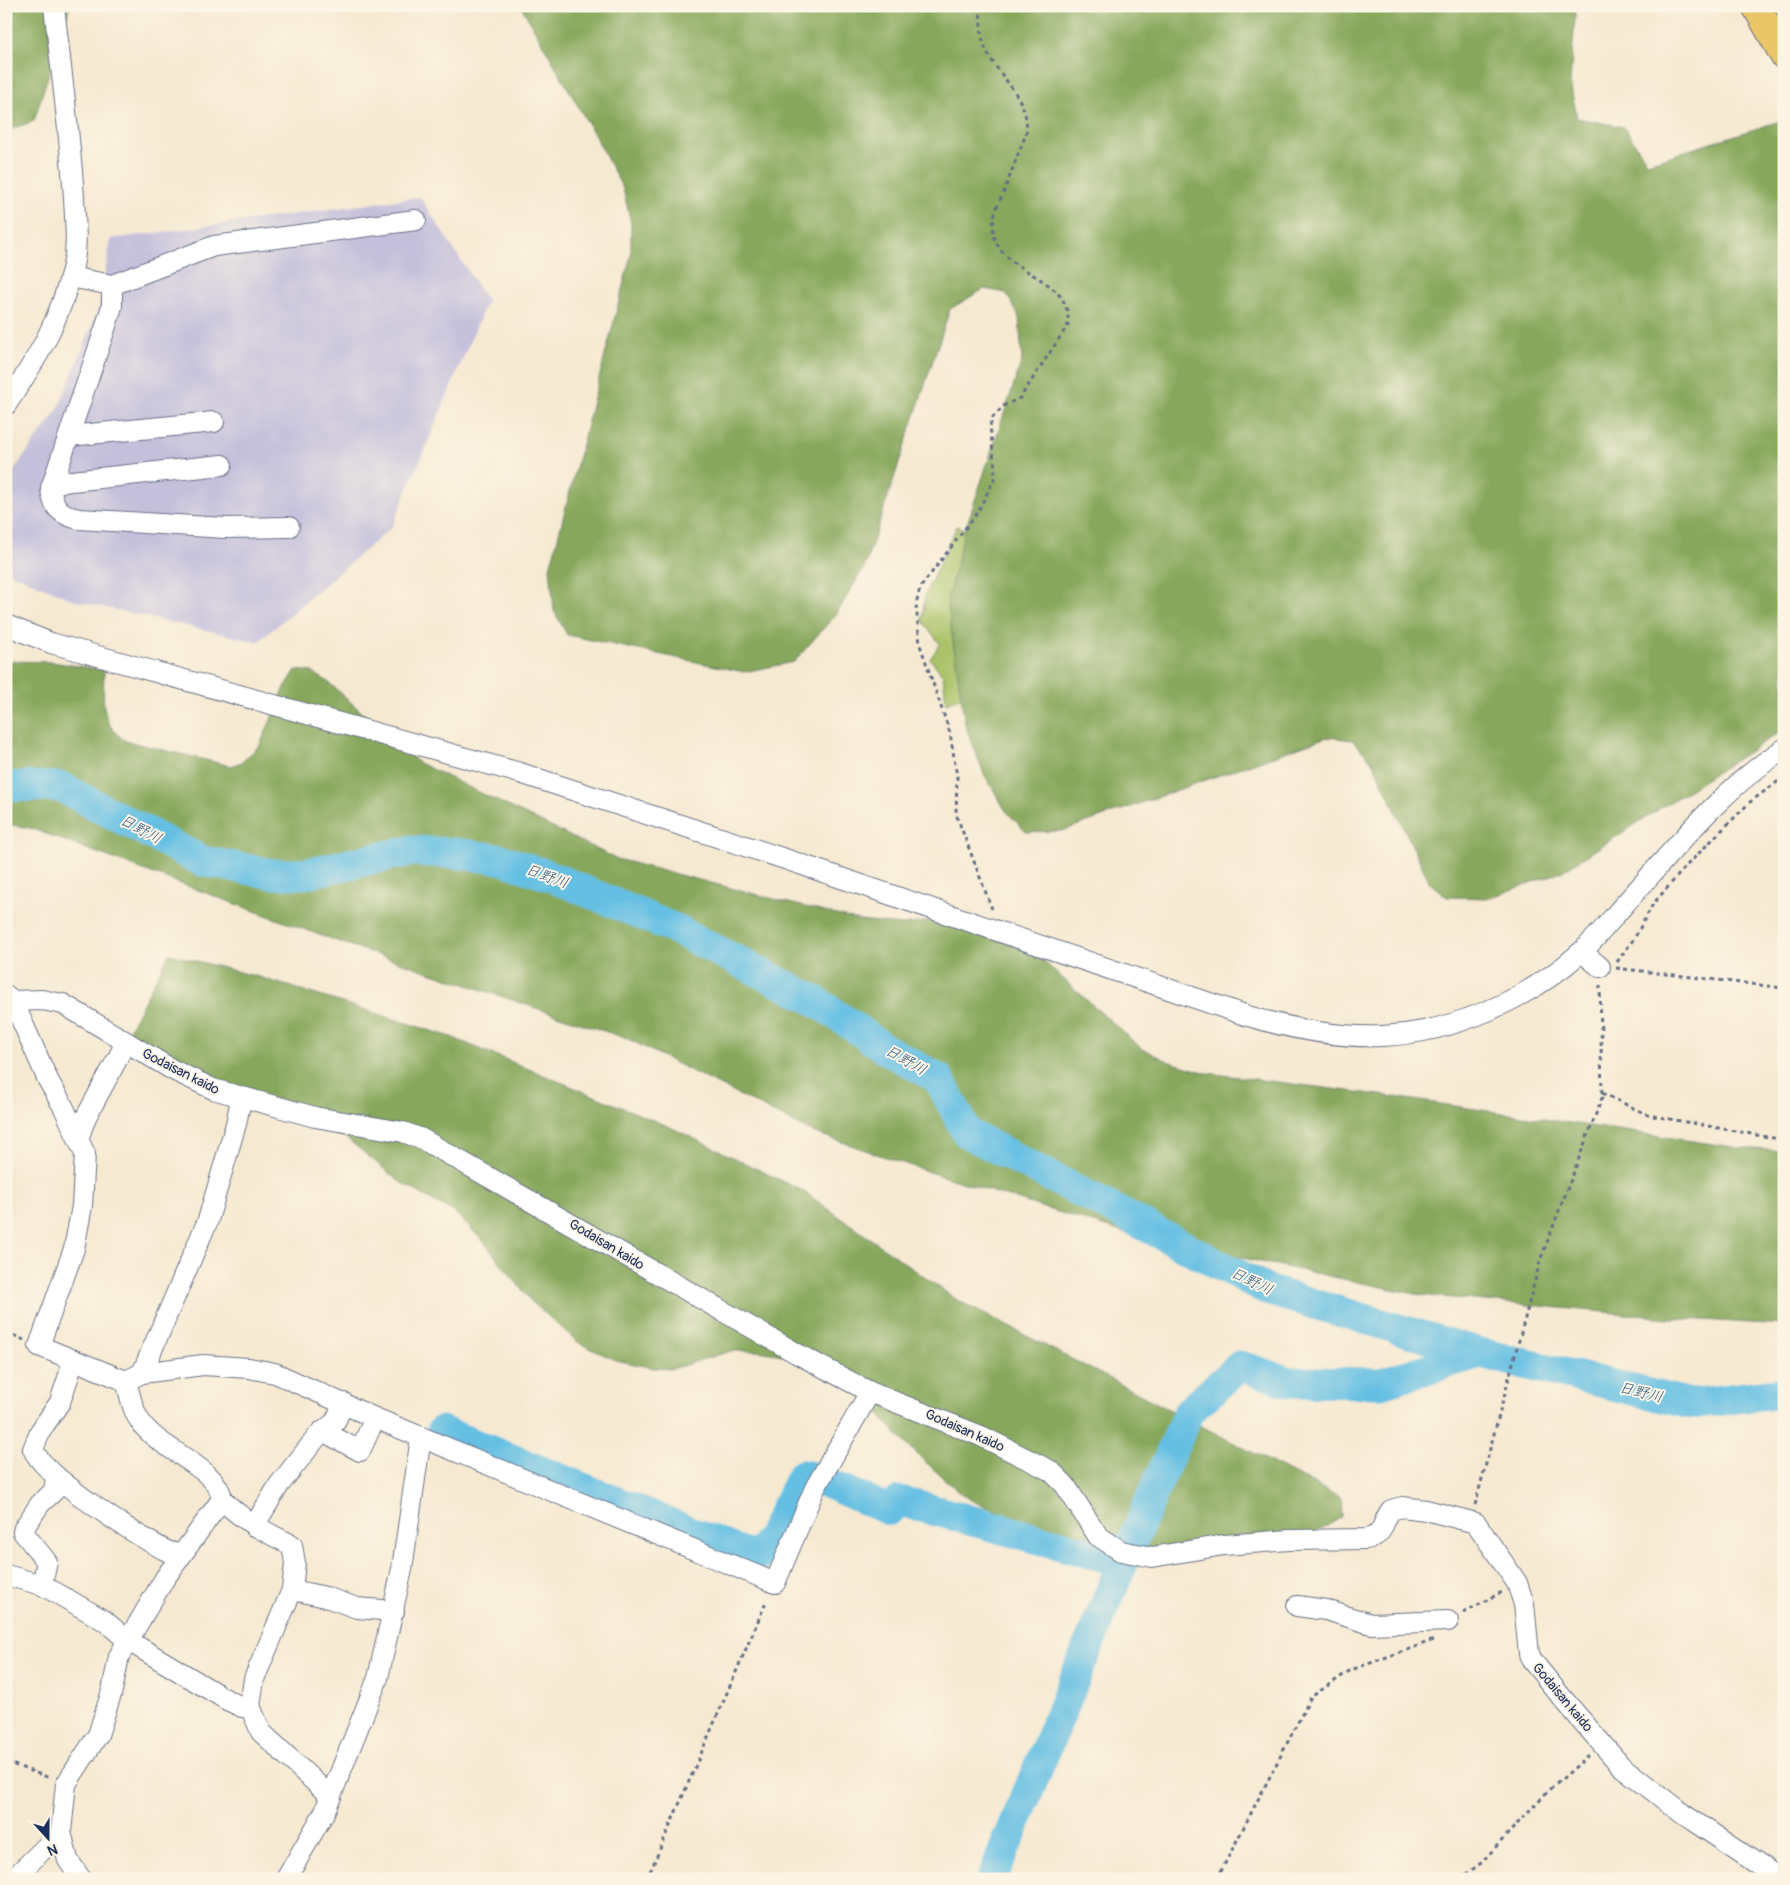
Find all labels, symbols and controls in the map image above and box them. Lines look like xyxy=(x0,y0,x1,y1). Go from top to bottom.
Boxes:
water label: 日野川 xyxy=(116,810,165,848)
water label: 日野川 xyxy=(522,860,571,893)
water label: 日野川 xyxy=(882,1041,930,1080)
street label: Godaisan kaido xyxy=(139,1045,223,1099)
street label: Godaisan kaido xyxy=(566,1215,648,1274)
water label: 日野川 xyxy=(1227,1263,1276,1300)
water label: 日野川 xyxy=(1617,1378,1665,1407)
street label: Godaisan kaido xyxy=(923,1405,1007,1456)
street label: Godaisan kaido xyxy=(1529,1659,1597,1736)
north arrow xyxy=(22,1812,72,1862)
text: N xyxy=(45,1840,60,1859)

